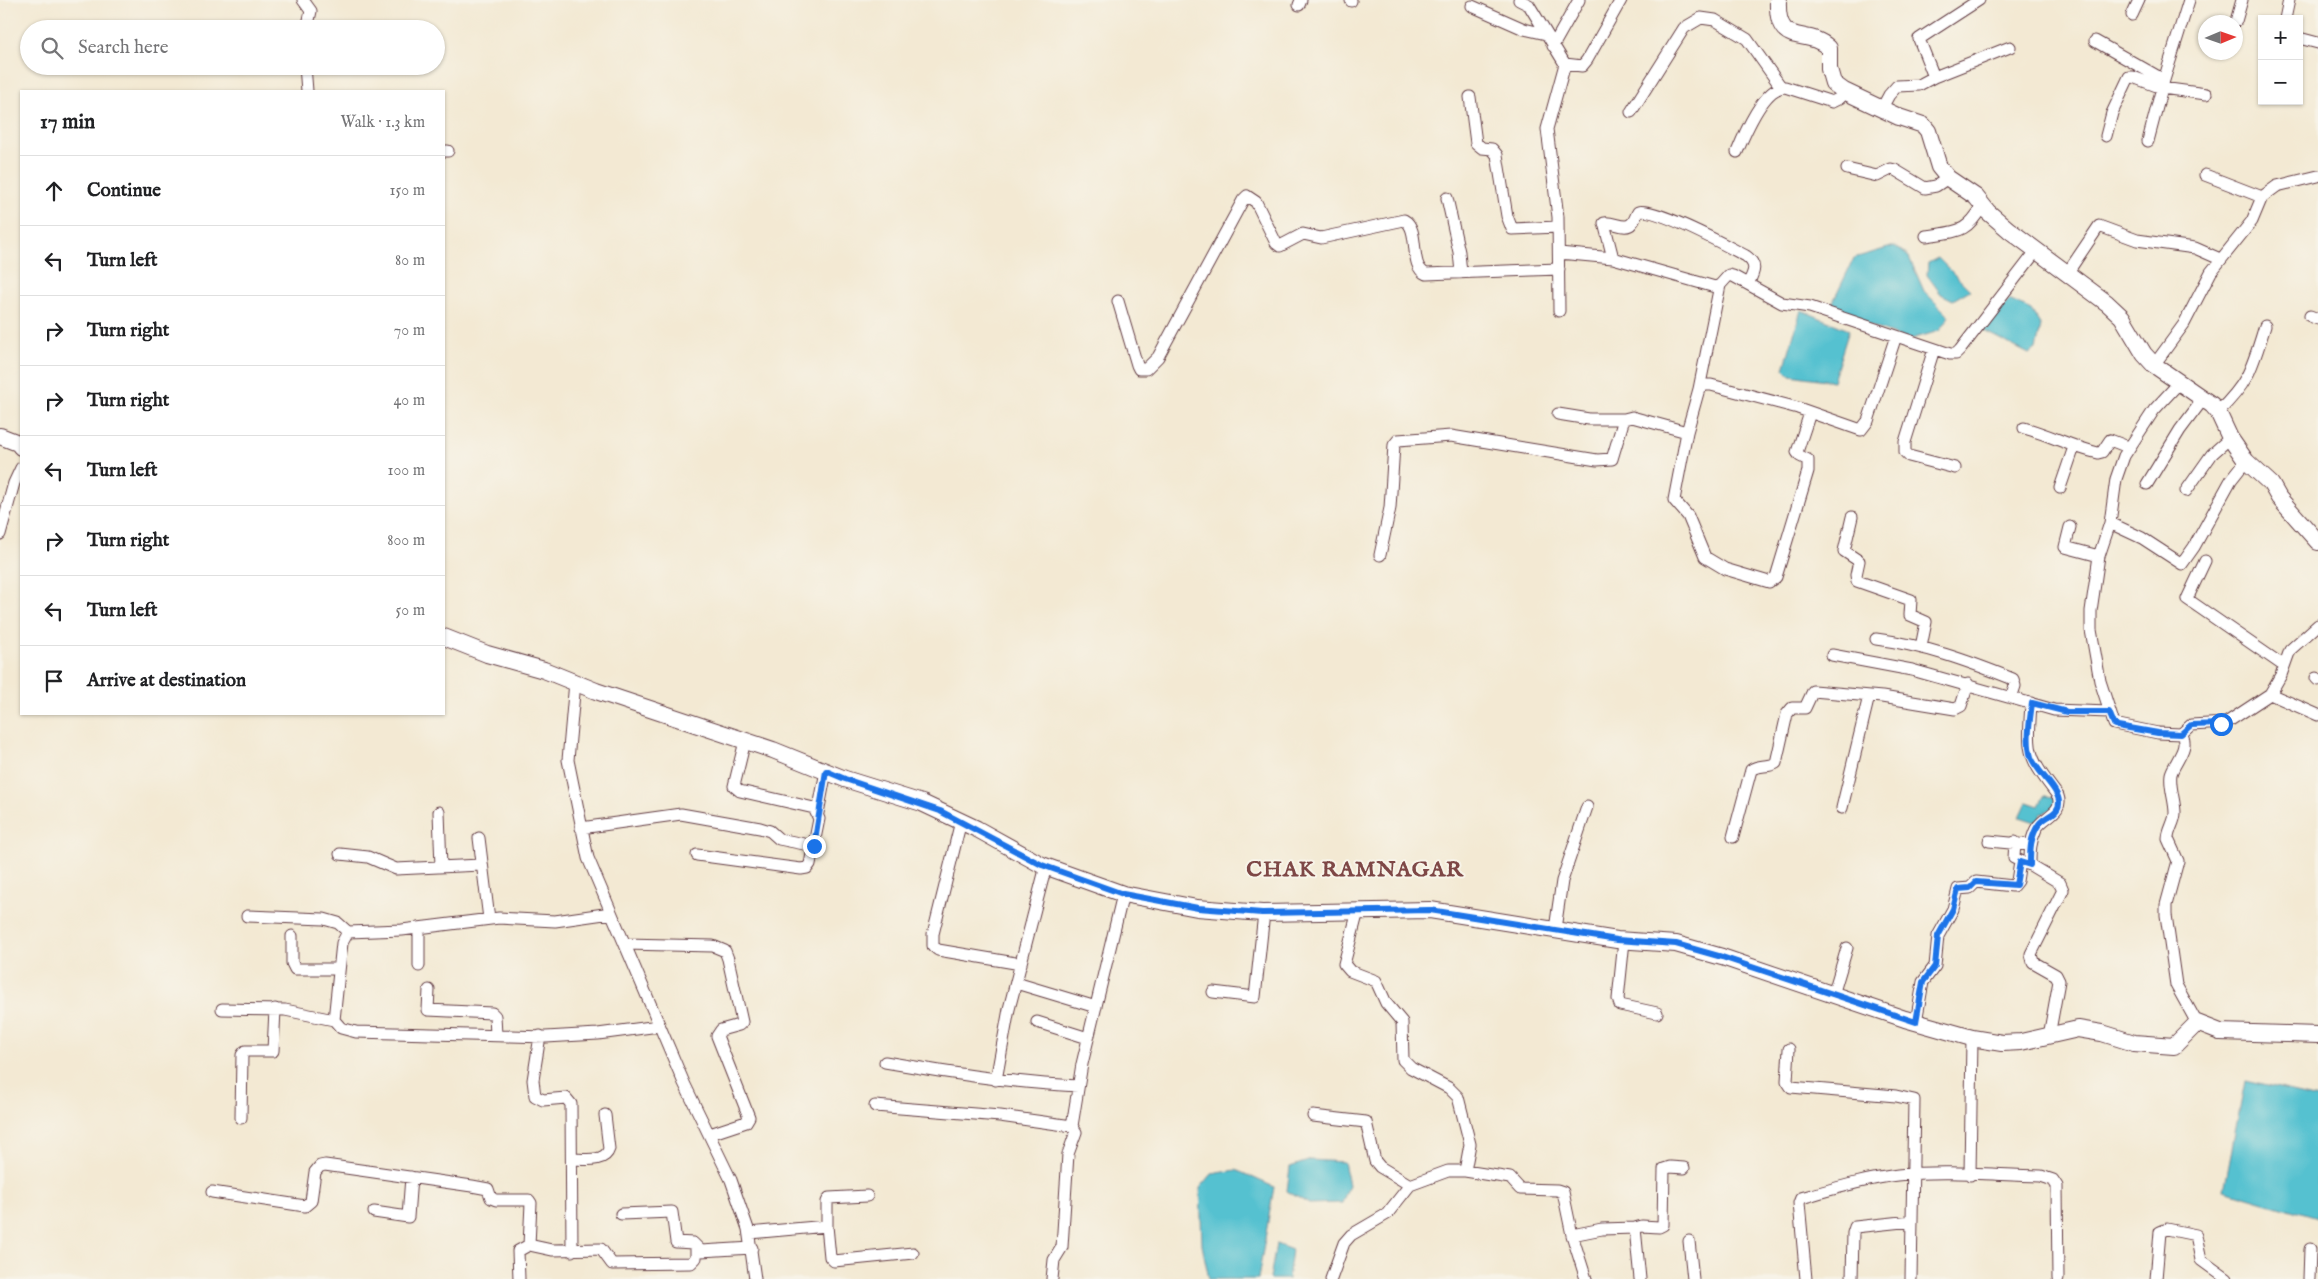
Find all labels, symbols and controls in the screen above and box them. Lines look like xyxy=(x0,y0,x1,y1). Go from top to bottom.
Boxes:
north arrow xyxy=(2198,15,2243,60)
map controls xyxy=(2258,15,2303,105)
button: + xyxy=(2258,15,2303,60)
search box xyxy=(20,20,445,75)
icon: search xyxy=(38,34,66,62)
text: Search here xyxy=(78,36,169,60)
button: − xyxy=(2258,60,2303,105)
text: 17 min xyxy=(40,109,95,136)
text: Walk · 1.3 km xyxy=(341,113,425,133)
icon: ahead xyxy=(40,177,68,205)
text: Continue xyxy=(87,179,161,203)
text: 150 m xyxy=(390,181,425,201)
icon: left xyxy=(40,247,68,275)
text: Turn left xyxy=(87,249,158,273)
text: 80 m xyxy=(395,251,425,271)
icon: right xyxy=(40,317,68,345)
text: Turn right xyxy=(87,319,169,343)
text: 70 m xyxy=(394,321,425,341)
icon: right xyxy=(40,387,68,415)
text: Turn right xyxy=(87,389,169,413)
text: 40 m xyxy=(393,391,425,411)
icon: left xyxy=(40,457,68,485)
text: Turn left xyxy=(87,459,158,483)
text: 100 m xyxy=(388,461,425,481)
icon: right xyxy=(40,527,68,555)
text: Turn right xyxy=(87,529,169,553)
text: 800 m xyxy=(387,531,425,551)
icon: left xyxy=(40,597,68,625)
text: Turn left xyxy=(87,599,158,623)
text: 50 m xyxy=(396,601,425,621)
icon: arrive xyxy=(40,667,68,695)
text: Arrive at destination xyxy=(87,669,246,693)
route start xyxy=(2210,713,2233,736)
route end xyxy=(803,835,826,858)
district label: CHAK RAMNAGAR xyxy=(1246,856,1464,884)

